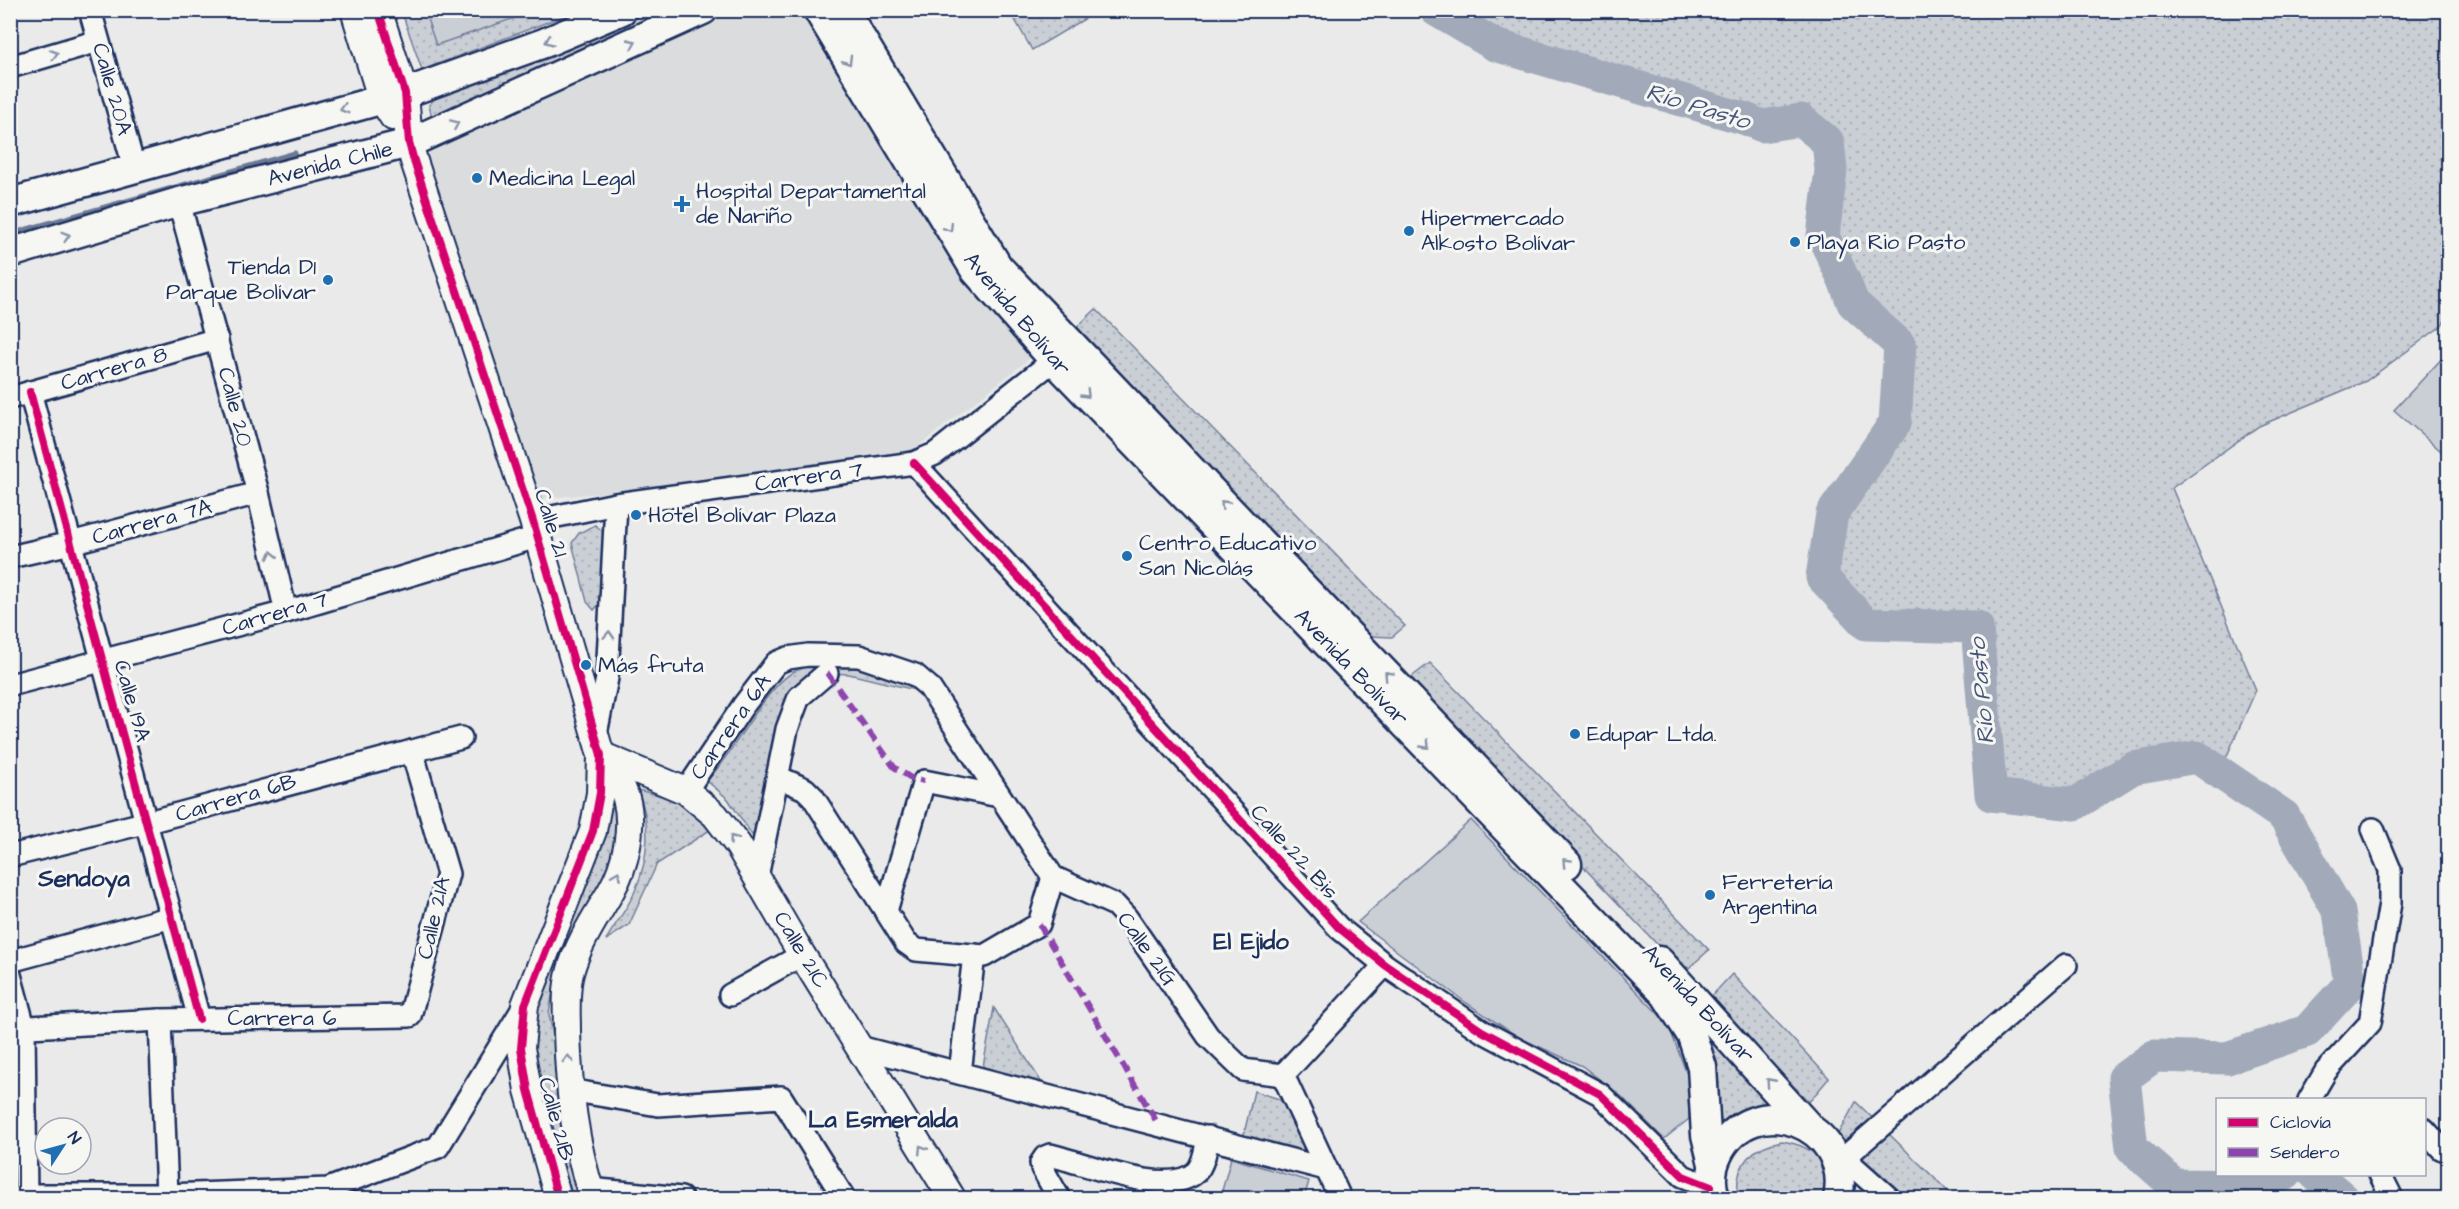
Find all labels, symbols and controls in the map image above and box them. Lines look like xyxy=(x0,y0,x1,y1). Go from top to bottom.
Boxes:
one-way arrow xyxy=(544,34,555,46)
one-way arrow xyxy=(626,38,637,50)
street label: Calle 20A xyxy=(84,39,140,139)
one-way arrow xyxy=(49,49,59,61)
one-way arrow xyxy=(841,55,853,65)
water label: Río Pasto xyxy=(1642,75,1755,139)
one-way arrow xyxy=(339,102,350,114)
one-way arrow xyxy=(448,119,459,131)
street label: Avenida Chile xyxy=(264,133,396,195)
place label: Medicina Legal xyxy=(489,163,635,195)
marker: Medicina Legal xyxy=(470,171,484,185)
place label: Hospital Departamental de Nariño xyxy=(696,176,926,232)
marker: Hospital Departamental de Nariño xyxy=(673,195,691,213)
place label: Hipermercado Alkosto Bolívar xyxy=(1421,203,1575,259)
one-way arrow xyxy=(941,222,953,232)
marker: Hipermercado Alkosto Bolívar xyxy=(1402,224,1416,238)
place label: Playa Rio Pasto xyxy=(1807,227,1966,259)
one-way arrow xyxy=(61,231,71,243)
marker: Playa Rio Pasto xyxy=(1788,235,1802,249)
street label: Avenida Bolívar xyxy=(956,246,1078,382)
place label: Tienda D1 Parque Bolívar xyxy=(166,252,316,308)
marker: Tienda D1 Parque Bolívar xyxy=(321,273,335,287)
street label: Carrera 8 xyxy=(57,339,171,399)
street label: Calle 20 xyxy=(210,364,260,450)
one-way arrow xyxy=(1079,387,1090,397)
street label: Carrera 7 xyxy=(753,454,865,500)
street label: Calle 21 xyxy=(526,485,576,561)
street label: Carrera 7A xyxy=(89,491,215,553)
place label: Hotel Bolívar Plaza xyxy=(648,500,836,531)
one-way arrow xyxy=(1221,500,1232,511)
marker: Hotel Bolívar Plaza xyxy=(629,508,643,522)
place label: Centro Educativo San Nicolás xyxy=(1139,528,1317,584)
marker: Centro Educativo San Nicolás xyxy=(1120,549,1134,563)
one-way arrow xyxy=(267,551,280,561)
street label: Carrera 7 xyxy=(219,584,332,644)
street label: Avenida Bolívar xyxy=(1287,601,1415,733)
one-way arrow xyxy=(603,630,616,639)
water label: Río Pasto xyxy=(1960,635,2004,746)
place label: Más fruta xyxy=(598,650,704,681)
street label: Calle 19A xyxy=(106,656,158,746)
marker: Más fruta xyxy=(579,658,593,672)
street label: Carrera 6A xyxy=(683,668,779,786)
one-way arrow xyxy=(1384,672,1395,682)
place label: Edupar Ltda. xyxy=(1587,719,1717,750)
marker: Edupar Ltda. xyxy=(1568,727,1582,741)
one-way arrow xyxy=(1419,738,1430,749)
street label: Carrera 6B xyxy=(172,766,300,830)
street label: Calle 22 Bis xyxy=(1243,798,1345,906)
one-way arrow xyxy=(729,834,740,845)
one-way arrow xyxy=(1562,859,1573,870)
district label: Sendoya xyxy=(37,862,131,898)
place label: Ferretería Argentina xyxy=(1722,867,1833,924)
one-way arrow xyxy=(610,871,622,882)
street label: Calle 21A xyxy=(409,874,459,962)
marker: Ferretería Argentina xyxy=(1703,888,1717,902)
street label: Calle 21C xyxy=(766,905,836,995)
street label: Calle 21G xyxy=(1109,905,1185,993)
district label: El Ejido xyxy=(1213,925,1289,959)
street label: Avenida Bolívar xyxy=(1635,938,1761,1070)
street label: Carrera 6 xyxy=(228,1003,337,1034)
one-way arrow xyxy=(562,1054,574,1063)
street label: Calle 21B xyxy=(530,1074,582,1165)
one-way arrow xyxy=(1766,1079,1777,1089)
legend xyxy=(2216,1098,2426,1176)
district label: La Esmeralda xyxy=(808,1103,959,1137)
text: Ciclovía xyxy=(2270,1110,2331,1135)
north arrow xyxy=(33,1116,93,1176)
text: N xyxy=(62,1127,86,1148)
text: Sendero xyxy=(2270,1140,2339,1165)
one-way arrow xyxy=(917,1145,929,1155)

